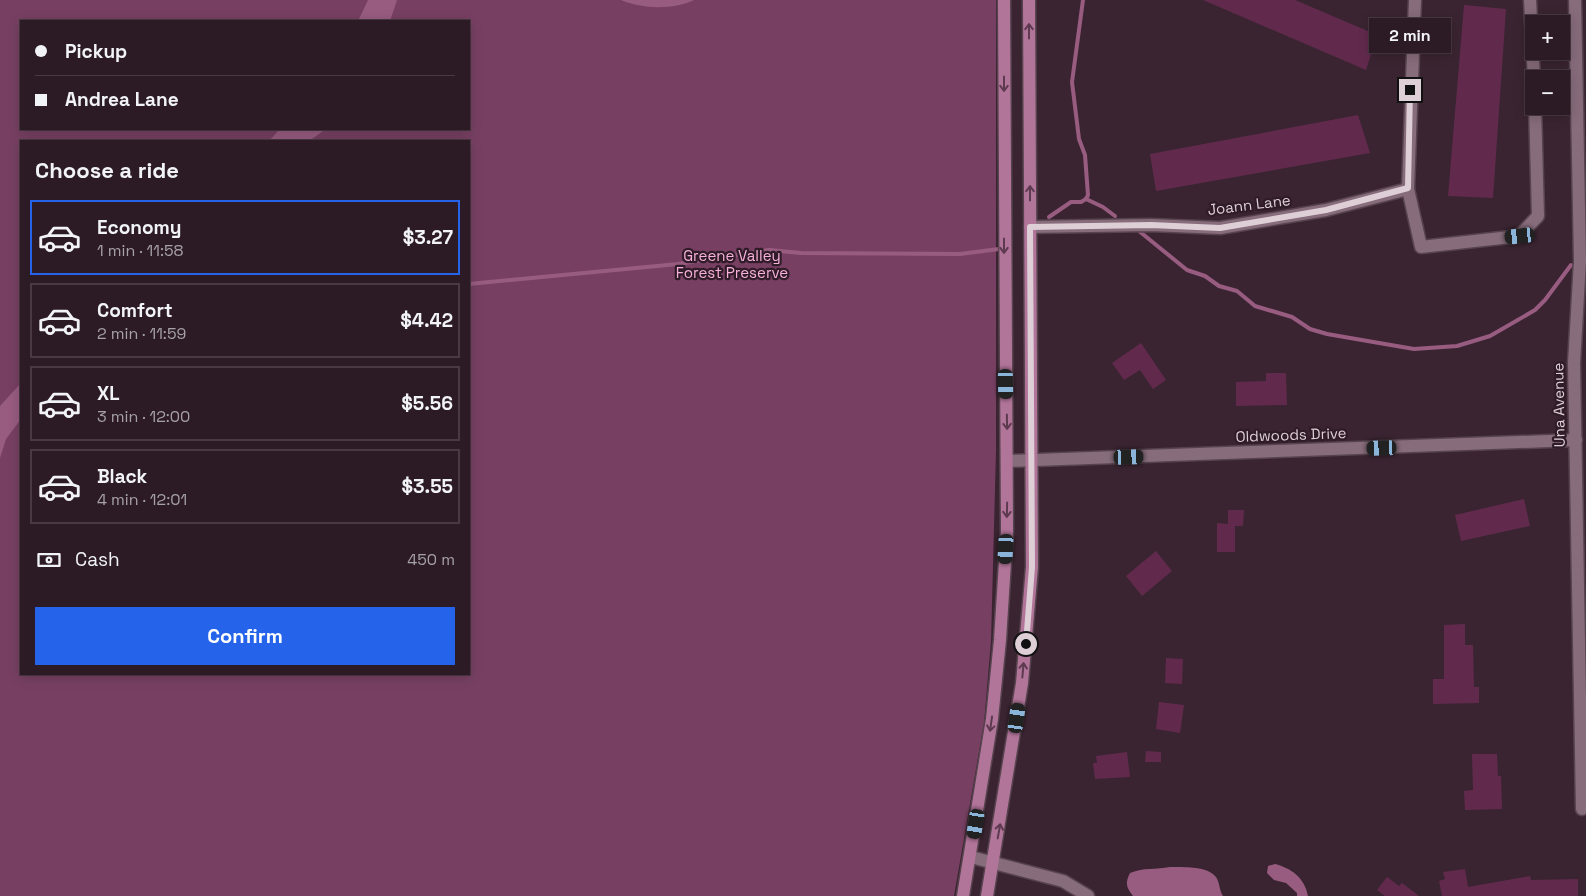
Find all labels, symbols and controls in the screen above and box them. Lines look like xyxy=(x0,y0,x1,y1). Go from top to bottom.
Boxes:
map controls xyxy=(1525,15,1570,115)
button: + xyxy=(1525,15,1570,60)
callout: 2 min xyxy=(1369,18,1451,52)
one-way arrow xyxy=(1024,23,1034,39)
text: 2 min xyxy=(1389,25,1431,46)
text: Pickup xyxy=(65,39,127,64)
button: − xyxy=(1525,70,1570,115)
one-way arrow xyxy=(999,75,1009,91)
route end xyxy=(1399,79,1421,101)
text: Andrea Lane xyxy=(65,87,179,112)
text: Choose a ride xyxy=(35,156,179,184)
one-way arrow xyxy=(1025,185,1035,202)
street label: Joann Lane xyxy=(1206,190,1292,219)
icon: car xyxy=(37,215,82,260)
text: Economy xyxy=(97,215,181,240)
text: $3.27 xyxy=(403,225,453,250)
car xyxy=(1504,227,1535,245)
one-way arrow xyxy=(999,238,1009,254)
text: 1 min · 11:58 xyxy=(97,240,183,261)
park label: Greene Valley Forest Preserve xyxy=(676,246,788,282)
icon: car xyxy=(37,298,82,343)
text: Comfort xyxy=(97,298,173,323)
text: $4.42 xyxy=(400,308,453,333)
text: 2 min · 11:59 xyxy=(97,323,186,344)
street label: Una Avenue xyxy=(1548,363,1569,447)
car xyxy=(998,369,1013,399)
icon: car xyxy=(37,381,82,426)
text: XL xyxy=(97,381,120,406)
text: $5.56 xyxy=(401,391,453,416)
text: 3 min · 12:00 xyxy=(97,406,190,427)
one-way arrow xyxy=(1002,414,1011,430)
street label: Oldwoods Drive xyxy=(1235,423,1347,446)
car xyxy=(1366,440,1397,456)
car xyxy=(1113,449,1144,465)
icon: car xyxy=(37,464,82,509)
text: Black xyxy=(97,464,147,489)
text: $3.55 xyxy=(401,474,453,499)
text: 4 min · 12:01 xyxy=(97,489,187,510)
one-way arrow xyxy=(1002,501,1012,517)
car xyxy=(997,534,1014,564)
icon: cash xyxy=(35,546,63,574)
text: Cash xyxy=(75,547,120,572)
text: 450 m xyxy=(407,549,455,570)
button: Confirm xyxy=(35,607,455,665)
route start xyxy=(1015,633,1037,655)
one-way arrow xyxy=(1019,663,1028,679)
car xyxy=(1007,702,1026,734)
one-way arrow xyxy=(986,716,996,732)
car xyxy=(966,808,985,840)
one-way arrow xyxy=(995,823,1005,839)

